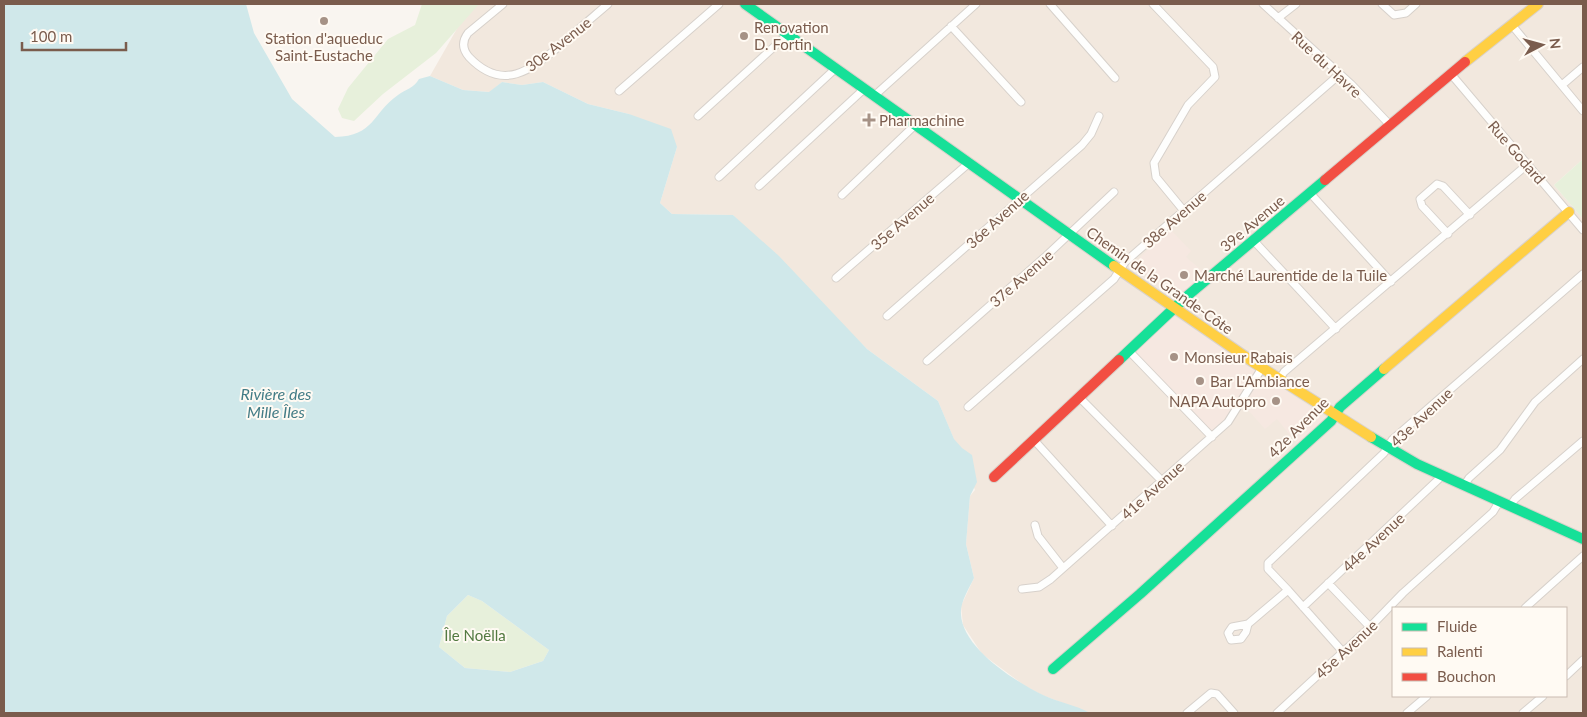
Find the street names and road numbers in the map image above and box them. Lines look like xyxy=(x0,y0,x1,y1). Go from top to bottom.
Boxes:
street label: 30e Avenue xyxy=(522,13,594,75)
street label: Rue du Havre xyxy=(1288,27,1366,101)
street label: Rue Godard xyxy=(1485,117,1549,187)
street label: 36e Avenue xyxy=(962,186,1032,252)
street label: 38e Avenue xyxy=(1139,186,1210,251)
street label: 35e Avenue xyxy=(867,188,938,253)
street label: 39e Avenue xyxy=(1216,191,1288,255)
street label: Chemin de la Grande-Côte xyxy=(1083,222,1237,338)
street label: 37e Avenue xyxy=(986,245,1057,310)
street label: 43e Avenue xyxy=(1386,384,1456,450)
street label: 42e Avenue xyxy=(1264,393,1332,461)
street label: 41e Avenue xyxy=(1117,457,1187,523)
street label: 44e Avenue xyxy=(1338,509,1408,575)
street label: 45e Avenue xyxy=(1311,616,1381,682)

